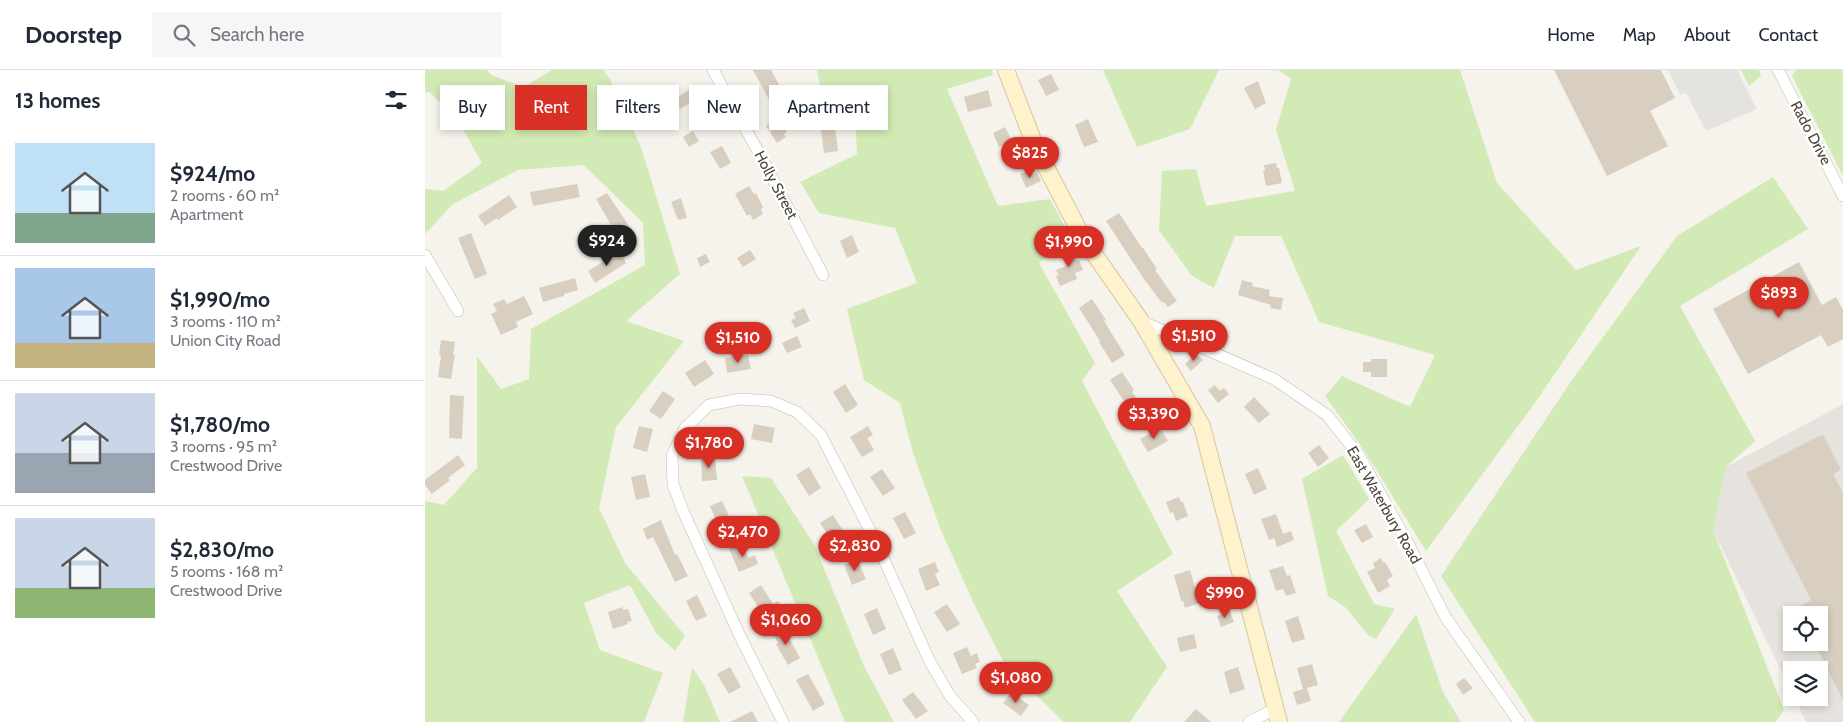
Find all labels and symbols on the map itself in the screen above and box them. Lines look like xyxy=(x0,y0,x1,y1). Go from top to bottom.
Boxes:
street label: Rado Drive xyxy=(1787,98,1835,168)
pin: $825 xyxy=(1000,136,1060,179)
street label: Holly Street xyxy=(750,148,802,222)
pin: $924 xyxy=(577,224,637,267)
pin: $1,990 xyxy=(1028,226,1110,268)
pin: $893 xyxy=(1749,276,1809,319)
pin: $1,510 xyxy=(1153,320,1235,362)
pin: $1,510 xyxy=(697,322,779,364)
pin: $3,390 xyxy=(1113,398,1195,440)
pin: $1,780 xyxy=(668,426,750,469)
street label: East Waterbury Road xyxy=(1343,443,1425,567)
pin: $2,470 xyxy=(702,516,784,558)
pin: $2,830 xyxy=(814,530,896,572)
pin: $990 xyxy=(1195,576,1255,619)
pin: $1,060 xyxy=(745,604,827,646)
pin: $1,080 xyxy=(975,662,1057,704)

